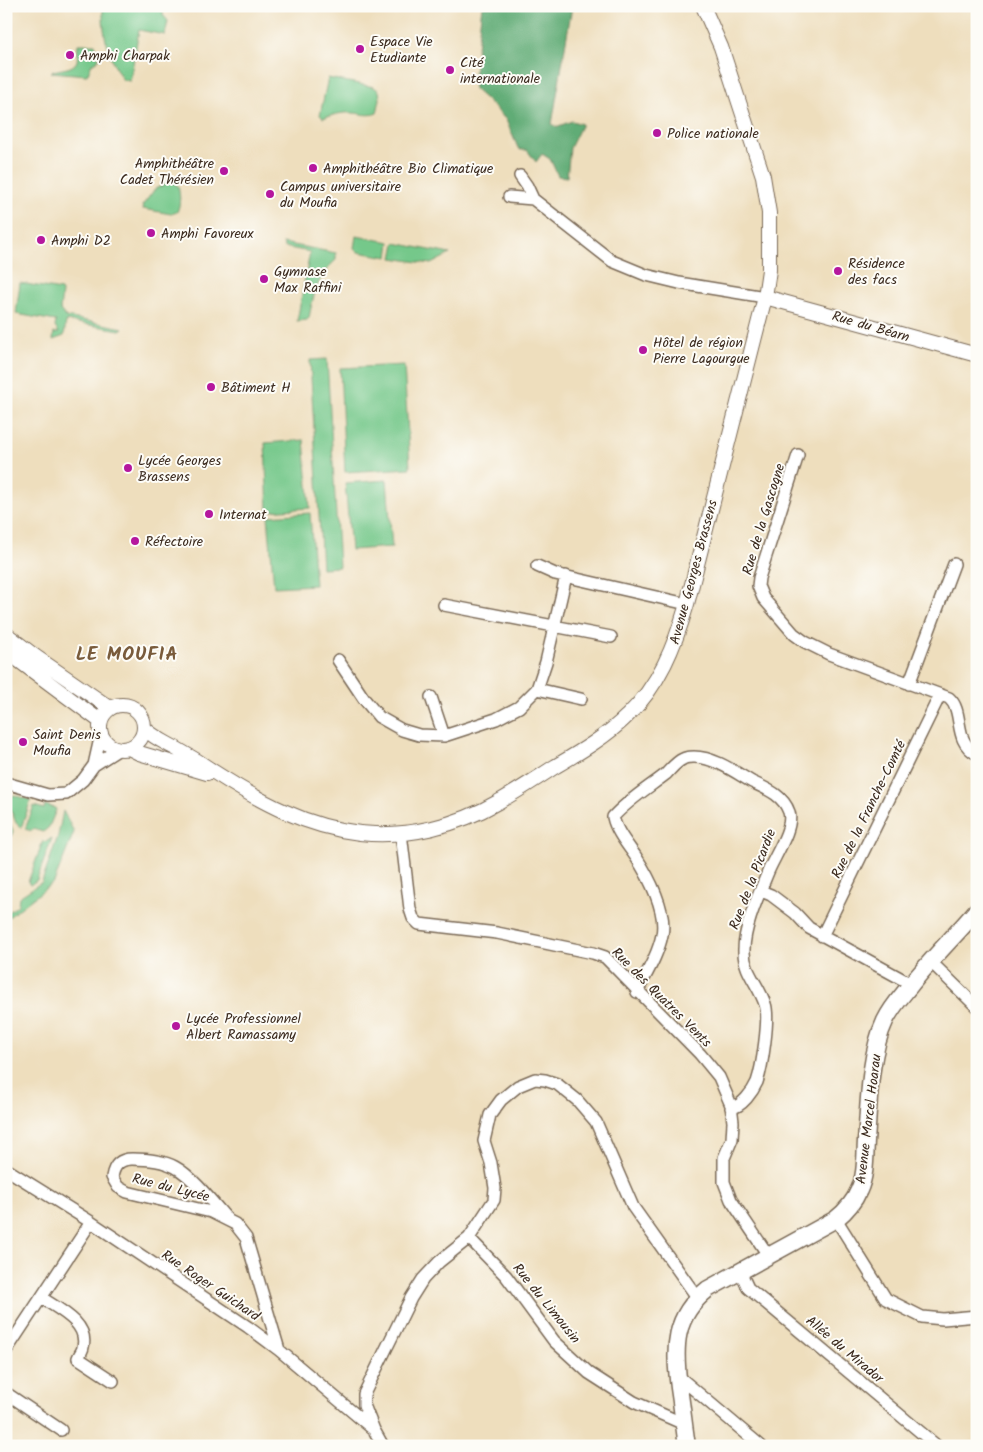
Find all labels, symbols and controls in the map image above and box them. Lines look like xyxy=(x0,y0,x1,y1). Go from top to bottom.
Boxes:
place label: Espace Vie Etudiante xyxy=(370,31,433,69)
marker: Espace Vie Etudiante xyxy=(354,43,366,55)
place label: Amphi Charpak xyxy=(80,45,170,67)
marker: Amphi Charpak xyxy=(64,49,76,61)
place label: Cité internationale xyxy=(460,52,541,90)
marker: Cité internationale xyxy=(444,64,456,76)
place label: Police nationale xyxy=(667,123,759,145)
marker: Police nationale xyxy=(651,127,663,139)
place label: Amphithéâtre Cadet Thérésien xyxy=(120,153,215,191)
place label: Amphithéâtre Bio Climatique xyxy=(323,158,494,180)
marker: Amphithéâtre Bio Climatique xyxy=(307,162,319,174)
marker: Amphithéâtre Cadet Thérésien xyxy=(218,165,230,177)
place label: Campus universitaire du Moufia xyxy=(280,176,402,214)
marker: Campus universitaire du Moufia xyxy=(264,188,276,200)
place label: Amphi Favoreux xyxy=(161,223,255,245)
marker: Amphi Favoreux xyxy=(145,227,157,239)
place label: Amphi D2 xyxy=(51,230,111,252)
marker: Amphi D2 xyxy=(35,234,47,246)
place label: Résidence des facs xyxy=(848,253,906,291)
place label: Gymnase Max Raffini xyxy=(274,261,342,299)
marker: Résidence des facs xyxy=(832,265,844,277)
marker: Gymnase Max Raffini xyxy=(258,273,270,285)
street label: Rue du Béarn xyxy=(829,305,912,349)
place label: Hôtel de région Pierre Lagourgue xyxy=(653,332,750,370)
marker: Hôtel de région Pierre Lagourgue xyxy=(637,344,649,356)
place label: Bâtiment H xyxy=(221,377,291,399)
marker: Bâtiment H xyxy=(205,381,217,393)
place label: Lycée Georges Brassens xyxy=(138,450,221,488)
street label: Rue de la Gascogne xyxy=(737,460,792,578)
marker: Lycée Georges Brassens xyxy=(122,462,134,474)
street label: Avenue Georges Brassens xyxy=(664,497,724,647)
place label: Internat xyxy=(219,504,267,526)
marker: Internat xyxy=(203,508,215,520)
place label: Réfectoire xyxy=(145,531,204,553)
marker: Réfectoire xyxy=(129,535,141,547)
district label: LE MOUFIA xyxy=(76,640,178,670)
place label: Saint Denis Moufia xyxy=(33,724,101,762)
marker: Saint Denis Moufia xyxy=(17,736,29,748)
street label: Rue de la Franche-Comté xyxy=(826,736,912,882)
street label: Rue de la Picardie xyxy=(724,825,783,933)
street label: Rue des Quatres Vents xyxy=(606,942,717,1053)
place label: Lycée Professionnel Albert Ramassamy xyxy=(186,1008,301,1046)
marker: Lycée Professionnel Albert Ramassamy xyxy=(170,1020,182,1032)
street label: Avenue Marcel Hoarau xyxy=(850,1053,888,1185)
street label: Rue du Lycée xyxy=(130,1168,212,1208)
street label: Rue Roger Guichard xyxy=(157,1245,265,1328)
street label: Rue du Limousin xyxy=(507,1259,586,1349)
street label: Allée du Mirador xyxy=(800,1310,889,1390)

